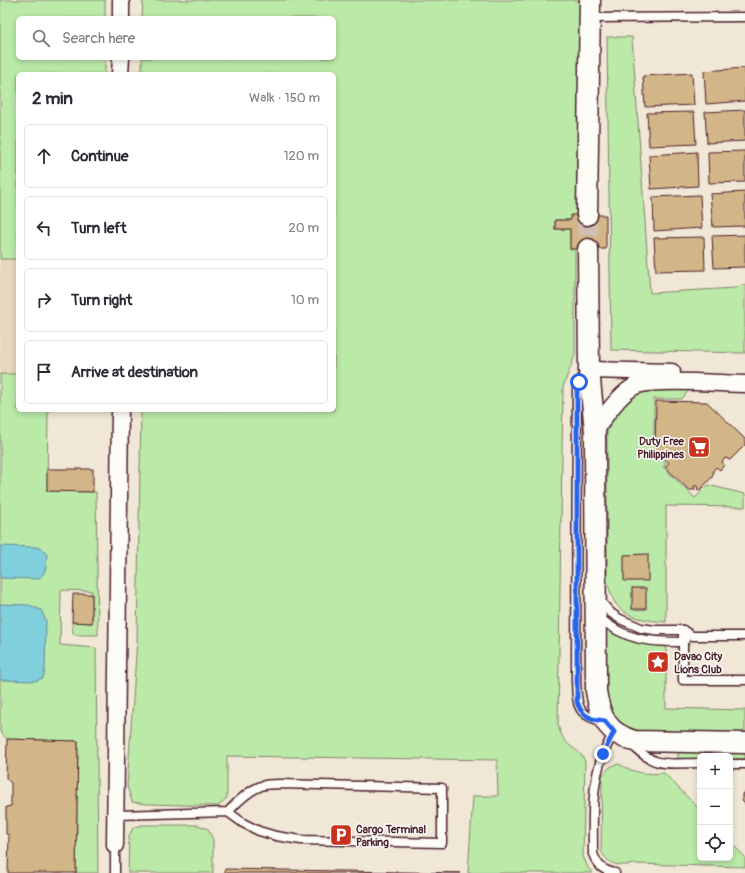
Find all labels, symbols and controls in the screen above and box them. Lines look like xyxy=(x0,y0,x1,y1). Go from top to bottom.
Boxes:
search box xyxy=(16,16,336,60)
icon: search xyxy=(30,27,52,49)
text: Search here xyxy=(62,29,135,48)
text: 2 min xyxy=(32,88,73,109)
text: Walk · 150 m xyxy=(249,90,320,106)
icon: ahead xyxy=(33,145,55,167)
text: Continue xyxy=(71,147,129,166)
text: 120 m xyxy=(283,148,319,164)
icon: left xyxy=(33,217,55,239)
text: Turn left xyxy=(71,219,127,238)
text: 20 m xyxy=(288,220,319,236)
icon: right xyxy=(33,289,55,311)
text: Turn right xyxy=(71,291,132,310)
text: 10 m xyxy=(291,292,319,308)
icon: arrive xyxy=(33,361,55,383)
text: Arrive at destination xyxy=(71,363,198,382)
route start xyxy=(570,373,588,391)
supermarket icon: Duty Free Philippines xyxy=(686,434,712,460)
place label: Duty Free Philippines xyxy=(637,435,685,461)
place icon: Davao City Lions Club xyxy=(645,649,671,675)
place label: Davao City Lions Club xyxy=(674,650,723,676)
route end xyxy=(594,745,612,763)
map controls xyxy=(697,753,733,861)
button: + xyxy=(697,753,733,789)
button: − xyxy=(697,789,733,825)
parking icon: Cargo Terminal Parking xyxy=(328,822,354,848)
place label: Cargo Terminal Parking xyxy=(356,823,426,849)
button: locate xyxy=(697,825,733,861)

